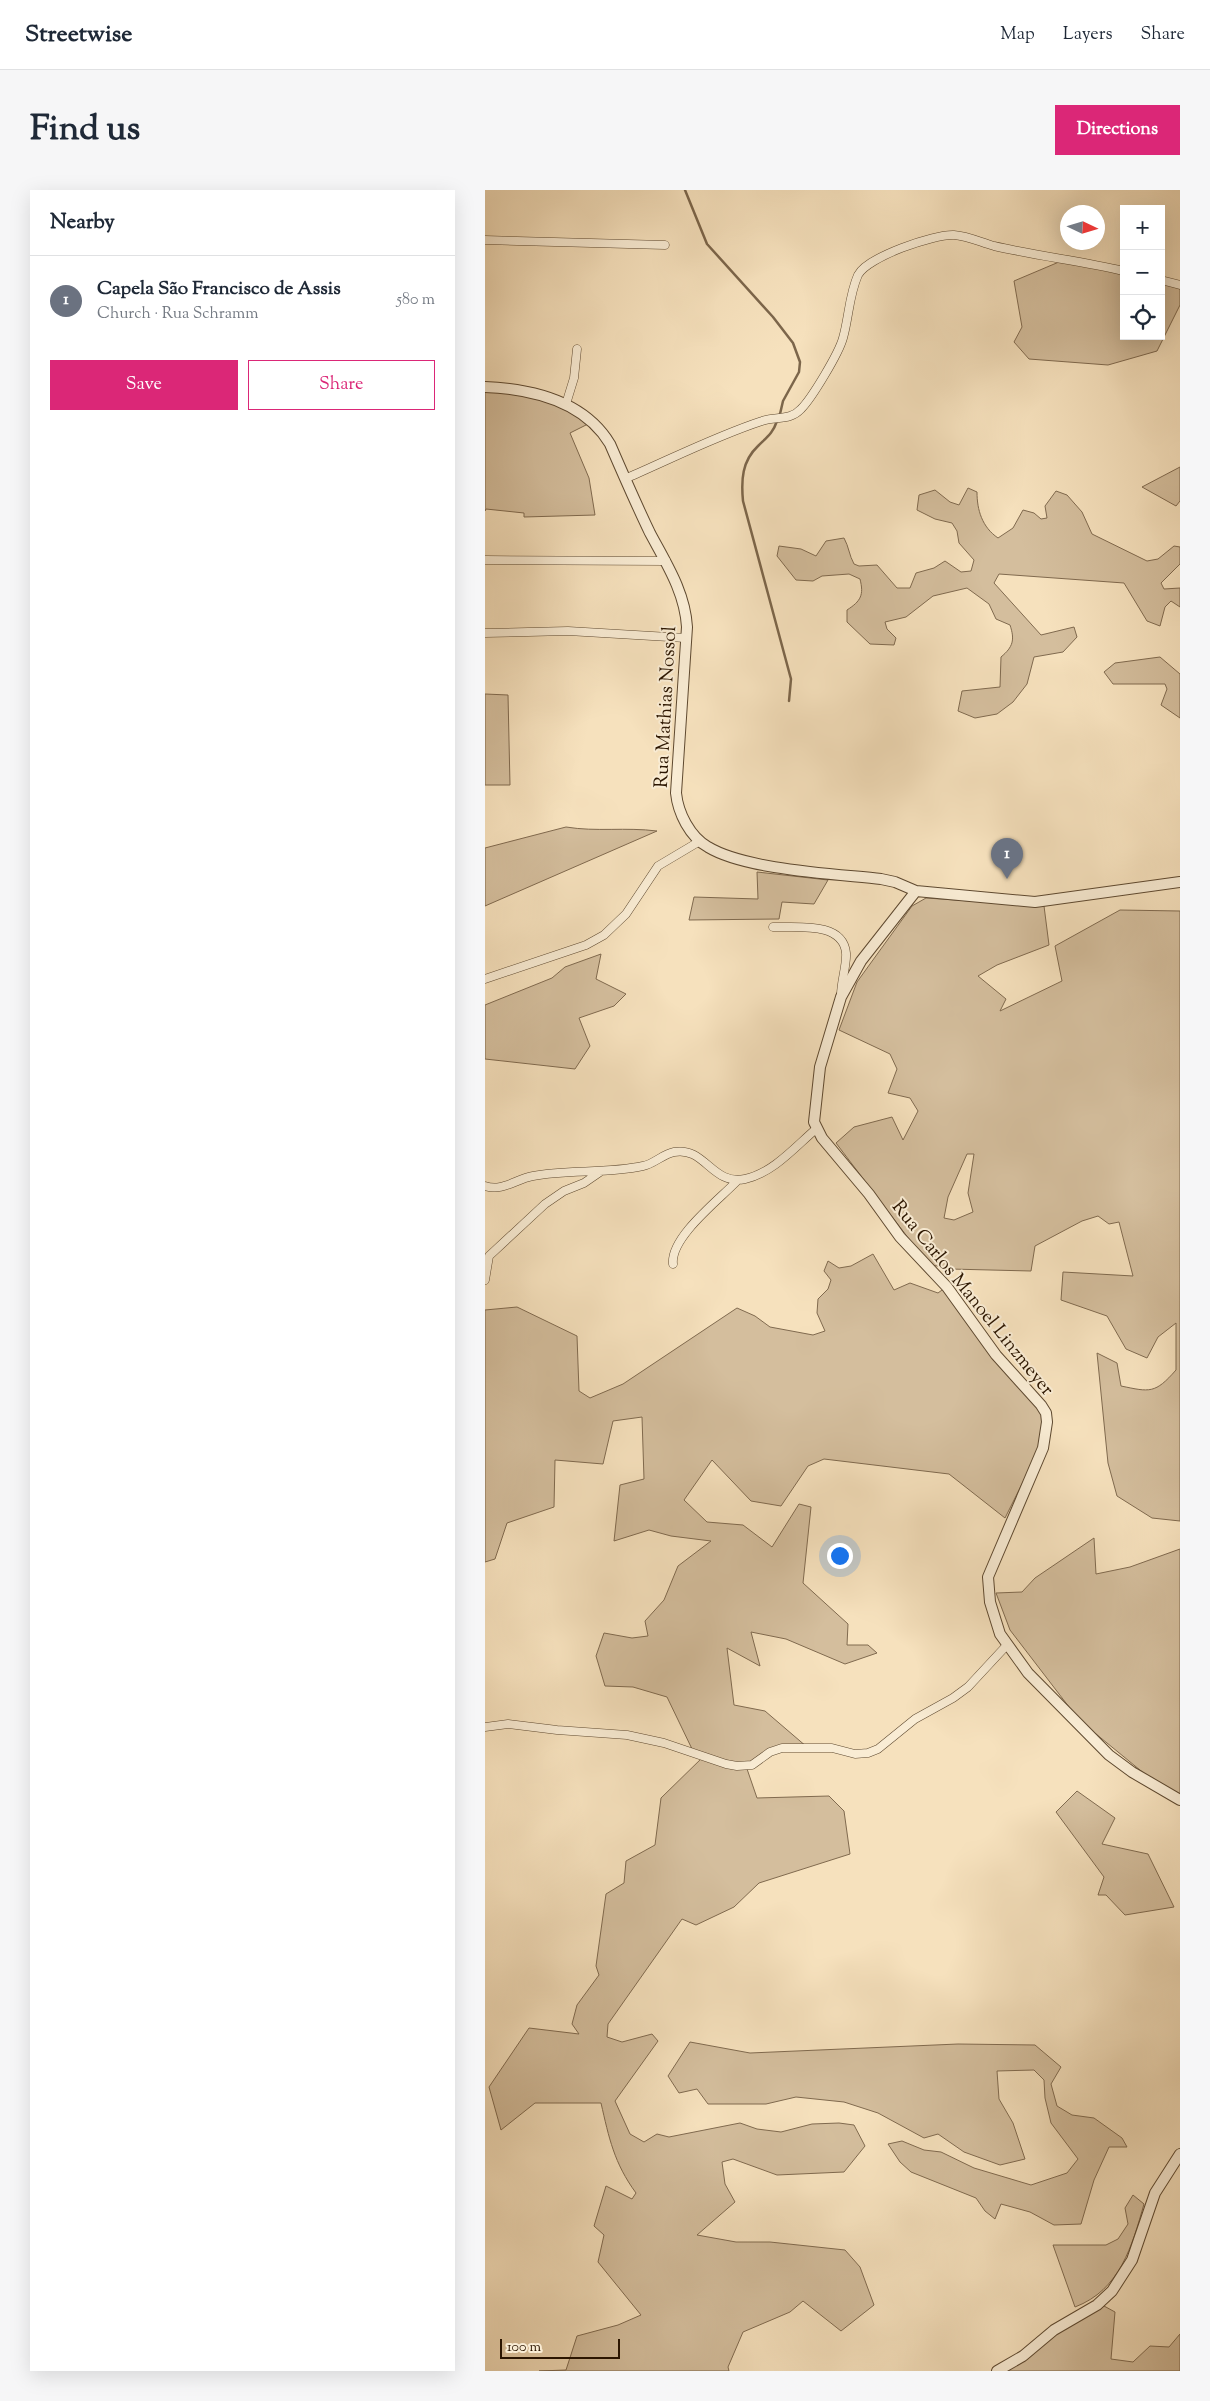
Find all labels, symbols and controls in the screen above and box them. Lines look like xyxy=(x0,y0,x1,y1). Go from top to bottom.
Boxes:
text: Streetwise xyxy=(25,18,132,52)
text: Map xyxy=(1000,22,1035,48)
text: Layers xyxy=(1063,22,1113,48)
text: Share xyxy=(1141,22,1185,48)
text: Find us xyxy=(30,105,140,156)
button: Directions xyxy=(1055,105,1180,155)
north arrow xyxy=(1060,205,1105,250)
map controls xyxy=(1120,205,1165,340)
button: + xyxy=(1120,205,1165,250)
text: Nearby xyxy=(50,208,115,238)
button: − xyxy=(1120,250,1165,295)
text: Capela São Francisco de Assis xyxy=(97,276,341,303)
text: 1 xyxy=(63,289,69,312)
text: 580 m xyxy=(396,289,435,312)
button: locate xyxy=(1120,295,1165,340)
text: Church · Rua Schramm xyxy=(97,303,259,326)
button: Save xyxy=(50,360,238,410)
button: Share xyxy=(248,360,435,410)
street label: Rua Mathias Nossol xyxy=(649,626,684,789)
pin: 1 xyxy=(991,838,1023,879)
street label: Rua Carlos Manoel Linzmeyer xyxy=(885,1195,1060,1402)
your location xyxy=(827,1543,853,1569)
scale bar xyxy=(500,2336,620,2359)
text: 100 m xyxy=(507,2338,541,2358)

